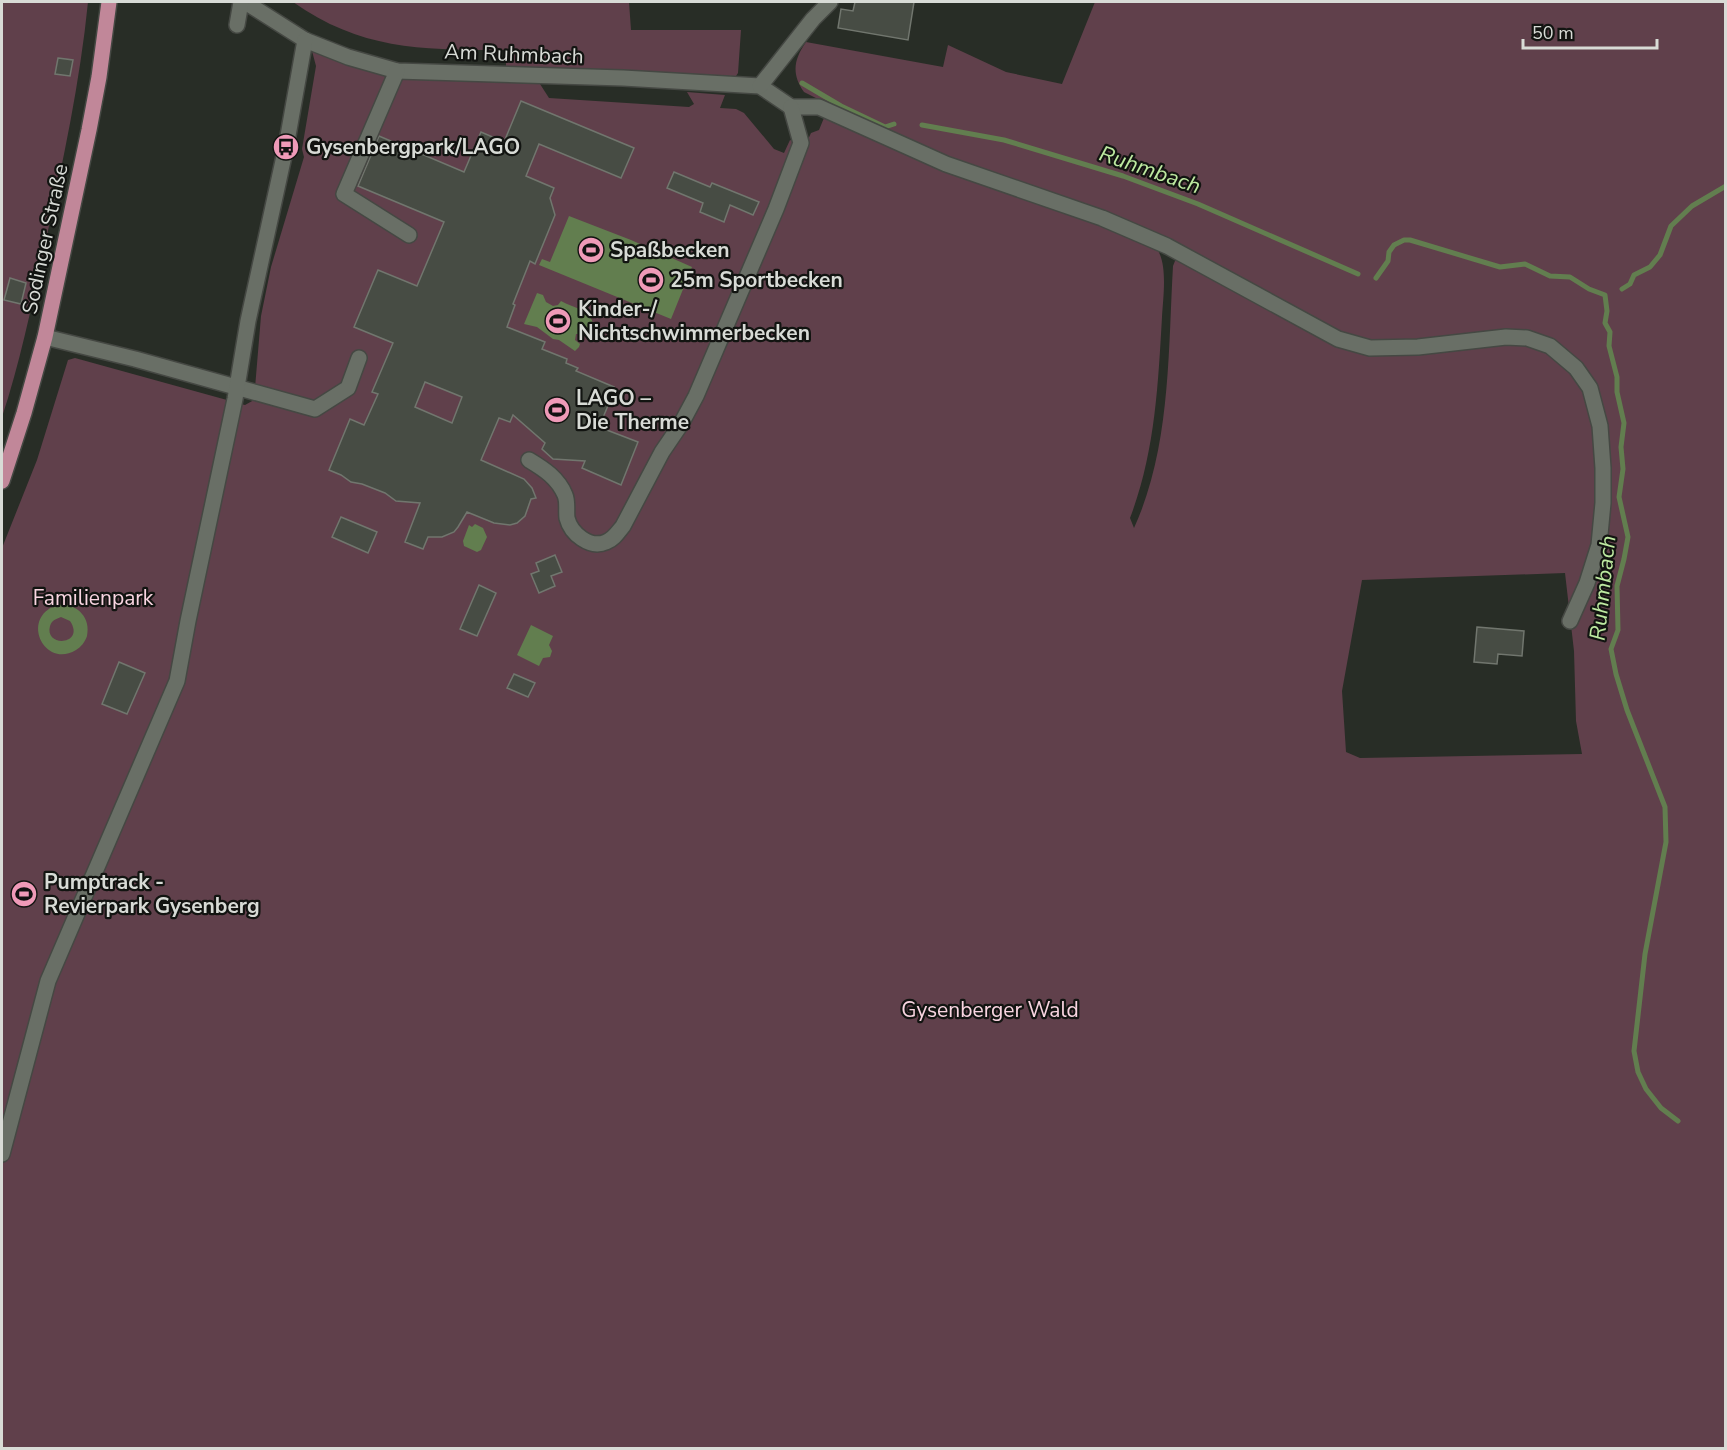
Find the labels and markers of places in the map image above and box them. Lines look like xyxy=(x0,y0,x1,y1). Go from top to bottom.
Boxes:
bus stop icon: Gysenbergpark/LAGO xyxy=(271,132,301,162)
place label: Gysenbergpark/LAGO xyxy=(306,133,520,161)
sports icon: Spaßbecken xyxy=(576,235,606,265)
place label: Spaßbecken xyxy=(610,236,730,264)
sports icon: 25m Sportbecken xyxy=(636,265,666,295)
place label: 25m Sportbecken xyxy=(670,266,843,294)
place label: Kinder-/ Nichtschwimmerbecken xyxy=(578,295,810,347)
sports icon: Kinder-/ Nichtschwimmerbecken xyxy=(543,306,573,336)
place label: LAGO – Die Therme xyxy=(576,384,689,436)
sports icon: LAGO – Die Therme xyxy=(542,395,572,425)
place label: Pumptrack - Revierpark Gysenberg xyxy=(44,868,260,920)
sports icon: Pumptrack - Revierpark Gysenberg xyxy=(9,879,39,909)

